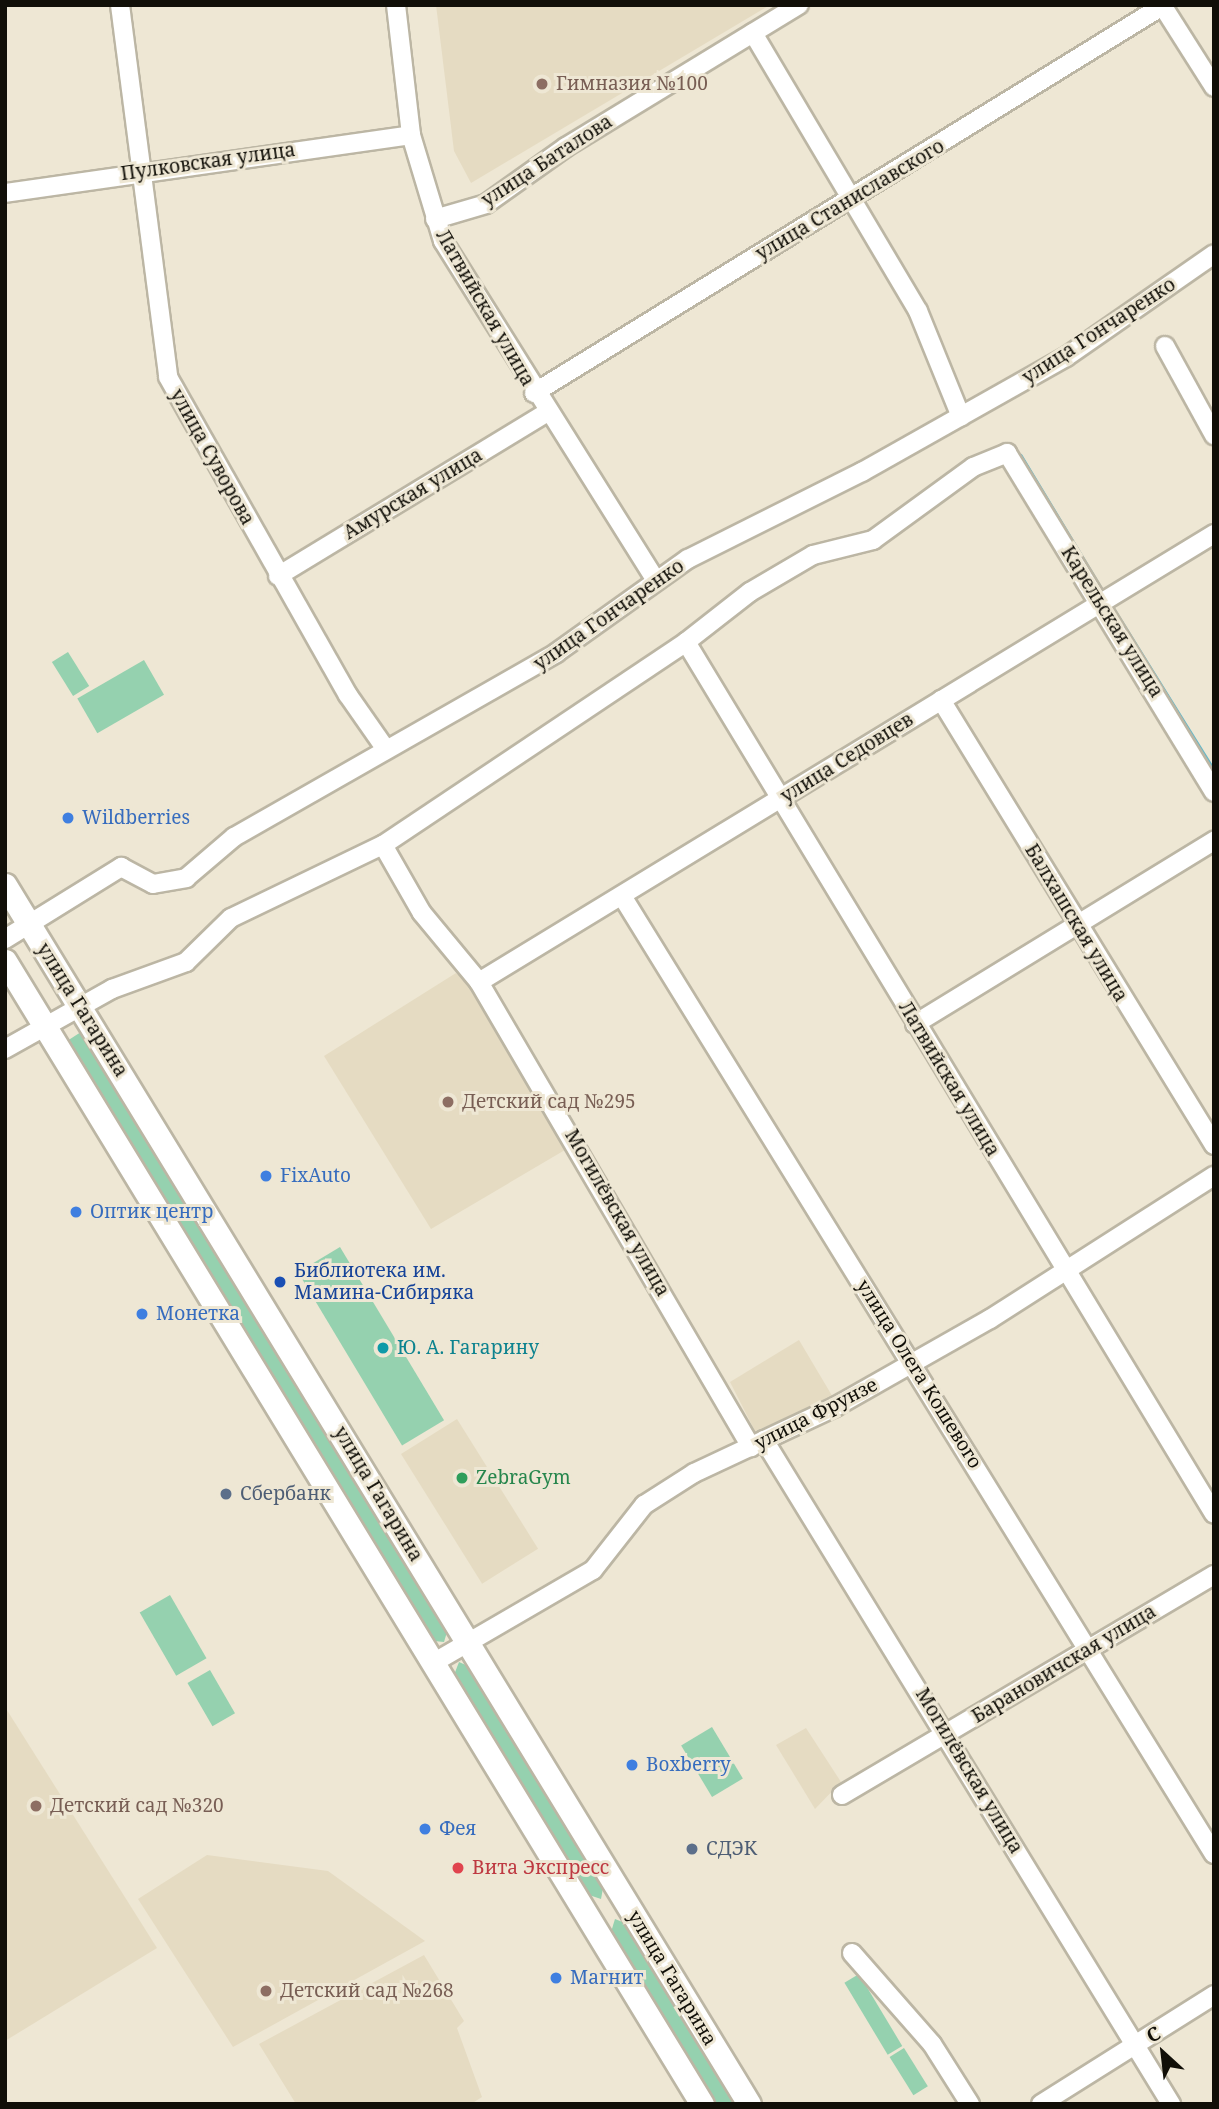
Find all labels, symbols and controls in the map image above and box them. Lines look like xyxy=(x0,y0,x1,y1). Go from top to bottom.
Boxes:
place label: Гимназия №100 xyxy=(556,73,708,95)
marker: Гимназия №100 xyxy=(534,76,550,92)
street label: улица Баталова xyxy=(477,110,617,212)
street label: улица Станиславского xyxy=(752,135,948,265)
street label: Пулковская улица xyxy=(119,138,297,186)
street label: Латвийская улица xyxy=(431,226,539,390)
street label: улица Гончаренко xyxy=(1018,273,1180,389)
street label: улица Суворова xyxy=(165,385,259,529)
street label: Амурская улица xyxy=(339,444,487,544)
street label: Карельская улица xyxy=(1056,542,1168,702)
street label: улица Гончаренко xyxy=(530,555,688,675)
street label: улица Седовцев xyxy=(777,708,917,808)
place label: Wildberries xyxy=(82,807,190,829)
marker: Wildberries xyxy=(60,810,76,826)
street label: Балхашская улица xyxy=(1020,840,1132,1006)
street label: улица Гагарина xyxy=(32,939,132,1081)
street label: Латвийская улица xyxy=(894,997,1004,1161)
place label: Детский сад №295 xyxy=(462,1091,636,1113)
marker: Детский сад №295 xyxy=(440,1094,456,1110)
street label: Могилёвская улица xyxy=(560,1125,674,1301)
place label: FixAuto xyxy=(280,1165,351,1187)
marker: FixAuto xyxy=(258,1168,274,1184)
place label: Оптик центр xyxy=(90,1201,213,1223)
marker: Оптик центр xyxy=(68,1204,84,1220)
place label: Библиотека им. Мамина-Сибиряка xyxy=(294,1260,474,1304)
marker: Библиотека им. Мамина-Сибиряка xyxy=(272,1274,288,1290)
street label: улица Олега Кошевого xyxy=(852,1275,986,1473)
place label: Монетка xyxy=(156,1303,240,1325)
marker: Монетка xyxy=(134,1306,150,1322)
place label: Ю. А. Гагарину xyxy=(397,1337,539,1359)
marker: Ю. А. Гагарину xyxy=(375,1340,391,1356)
street label: улица Фрунзе xyxy=(751,1373,881,1455)
street label: улица Гагарина xyxy=(329,1422,427,1566)
place label: ZebraGym xyxy=(476,1467,571,1489)
marker: ZebraGym xyxy=(454,1470,470,1486)
place label: Сбербанк xyxy=(240,1483,331,1505)
marker: Сбербанк xyxy=(218,1486,234,1502)
street label: Барановичская улица xyxy=(968,1600,1160,1728)
street label: Могилёвская улица xyxy=(911,1684,1027,1858)
place label: Boxberry xyxy=(646,1754,731,1776)
marker: Boxberry xyxy=(624,1757,640,1773)
place label: Детский сад №320 xyxy=(50,1795,224,1817)
marker: Детский сад №320 xyxy=(28,1798,44,1814)
place label: Фея xyxy=(439,1818,476,1840)
marker: Фея xyxy=(417,1821,433,1837)
place label: СДЭК xyxy=(706,1838,757,1860)
marker: СДЭК xyxy=(684,1841,700,1857)
place label: Вита Экспресс xyxy=(472,1857,609,1879)
marker: Вита Экспресс xyxy=(450,1860,466,1876)
street label: улица Гагарина xyxy=(623,1906,721,2050)
place label: Магнит xyxy=(570,1967,644,1989)
marker: Магнит xyxy=(548,1970,564,1986)
place label: Детский сад №268 xyxy=(280,1980,454,2002)
marker: Детский сад №268 xyxy=(258,1983,274,1999)
north arrow xyxy=(1128,2018,1198,2088)
text: С xyxy=(1142,2020,1165,2049)

